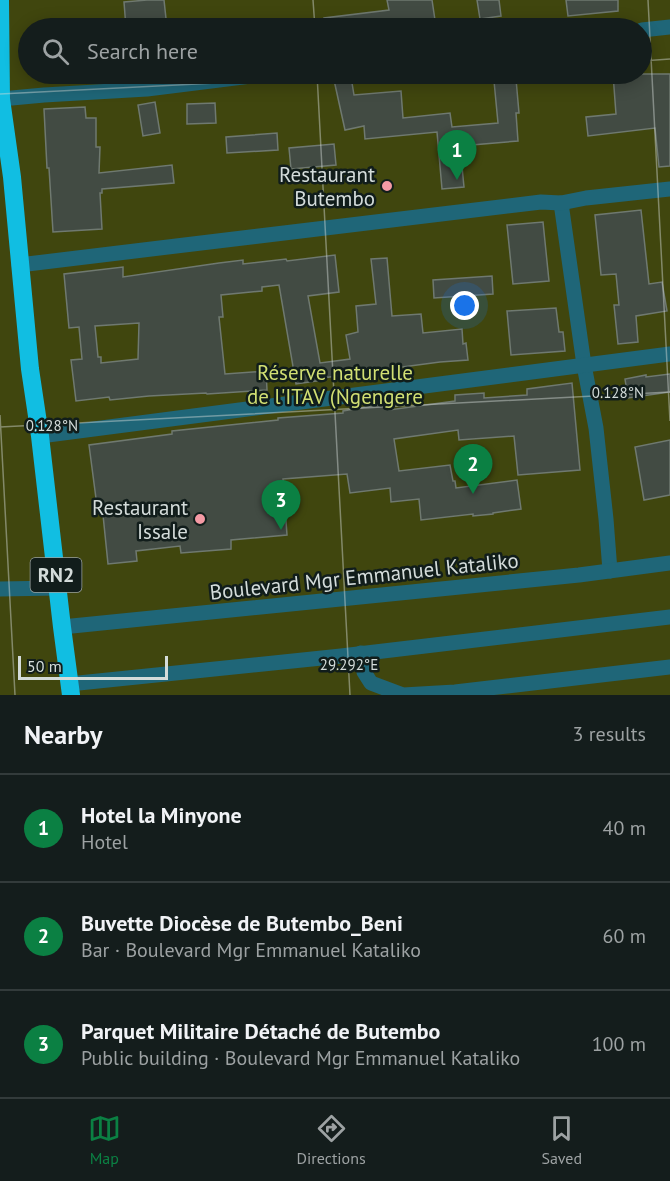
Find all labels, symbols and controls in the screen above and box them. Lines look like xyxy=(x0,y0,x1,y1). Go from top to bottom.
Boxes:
search box xyxy=(18,18,652,84)
icon: search xyxy=(39,35,72,68)
text: Search here xyxy=(87,37,198,65)
pin: 1 xyxy=(438,130,476,180)
place label: Restaurant Butembo xyxy=(279,161,375,212)
marker: Restaurant Butembo xyxy=(380,179,394,193)
your location xyxy=(450,291,479,320)
park label: Réserve naturelle de l'ITAV (Ngengere xyxy=(247,359,423,410)
text: 0.128°N xyxy=(592,383,644,402)
text: 0.128°N xyxy=(26,416,78,435)
pin: 2 xyxy=(454,444,492,494)
pin: 3 xyxy=(262,480,300,530)
place label: Restaurant Issale xyxy=(92,494,188,545)
marker: Restaurant Issale xyxy=(193,512,207,526)
street label: Boulevard Mgr Emmanuel Kataliko xyxy=(208,546,520,606)
road number: RN2 xyxy=(31,558,82,592)
scale bar xyxy=(18,653,168,680)
text: 29.292°E xyxy=(320,655,378,674)
text: 50 m xyxy=(27,656,62,676)
text: Nearby xyxy=(24,718,102,751)
text: 3 results xyxy=(573,721,646,747)
text: Hotel la Minyone xyxy=(81,801,242,829)
text: 1 xyxy=(38,815,49,841)
text: 40 m xyxy=(603,815,646,841)
text: Hotel xyxy=(81,829,128,855)
text: Buvette Diocèse de Butembo_Beni xyxy=(81,909,403,937)
text: 2 xyxy=(38,923,49,949)
text: 60 m xyxy=(603,923,646,949)
text: Bar · Boulevard Mgr Emmanuel Kataliko xyxy=(81,937,421,963)
text: Parquet Militaire Détaché de Butembo xyxy=(81,1017,440,1045)
text: 3 xyxy=(38,1031,49,1057)
text: 100 m xyxy=(592,1031,646,1057)
text: Public building · Boulevard Mgr Emmanuel Kataliko xyxy=(81,1045,520,1071)
tab: Map xyxy=(88,1112,121,1168)
tab: Directions xyxy=(297,1112,366,1168)
tab: Saved xyxy=(541,1112,582,1168)

